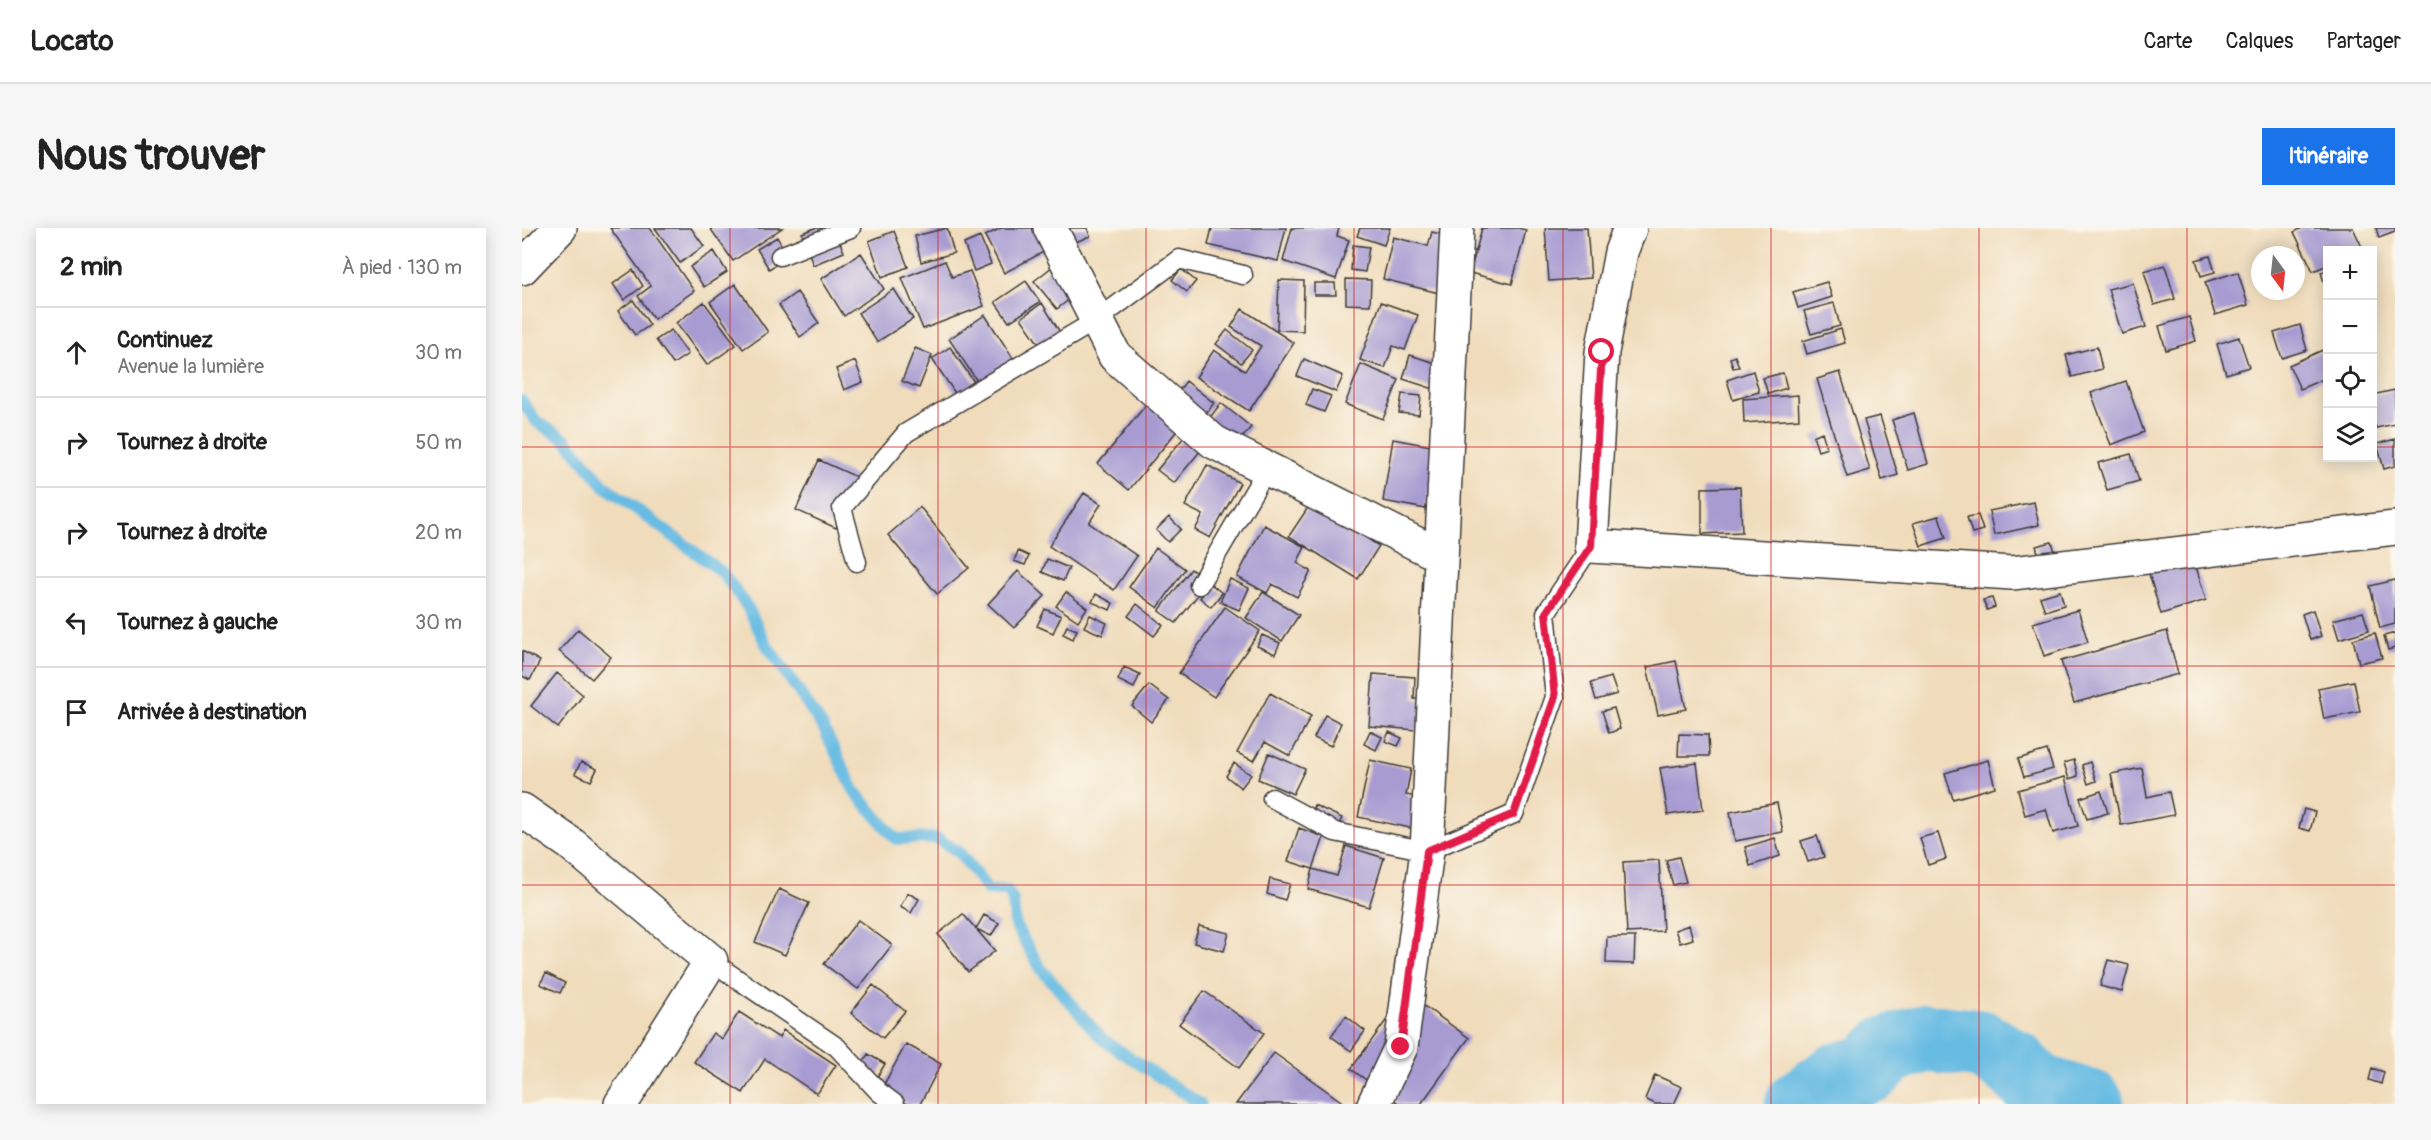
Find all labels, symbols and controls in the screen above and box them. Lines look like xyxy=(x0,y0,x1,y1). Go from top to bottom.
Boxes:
text: Locato xyxy=(30,24,114,59)
text: Carte xyxy=(2143,28,2192,55)
text: Calques xyxy=(2225,28,2293,55)
text: Partager xyxy=(2326,28,2401,55)
button: Itinéraire xyxy=(2262,128,2395,185)
text: Nous trouver xyxy=(36,130,265,182)
north arrow xyxy=(2251,246,2305,300)
map controls xyxy=(2323,246,2377,462)
button: + xyxy=(2323,246,2377,300)
text: 2 min xyxy=(60,251,122,283)
text: À pied · 130 m xyxy=(342,255,462,280)
button: − xyxy=(2323,300,2377,354)
text: Continuez xyxy=(117,326,213,354)
icon: ahead xyxy=(60,336,93,369)
route start xyxy=(1588,338,1614,364)
text: 30 m xyxy=(415,340,462,365)
text: Avenue la lumière xyxy=(117,354,264,379)
button: locate xyxy=(2323,354,2377,408)
button: layers xyxy=(2323,408,2377,462)
icon: right xyxy=(60,426,93,459)
text: Tournez à droite xyxy=(117,428,267,456)
text: 50 m xyxy=(415,430,462,455)
icon: right xyxy=(60,516,93,549)
text: Tournez à droite xyxy=(117,518,267,546)
text: 20 m xyxy=(415,520,462,545)
icon: left xyxy=(60,606,93,639)
text: Tournez à gauche xyxy=(117,608,278,636)
text: 30 m xyxy=(415,610,462,635)
icon: arrive xyxy=(60,696,93,729)
text: Arrivée à destination xyxy=(117,698,307,726)
route end xyxy=(1387,1033,1413,1059)

